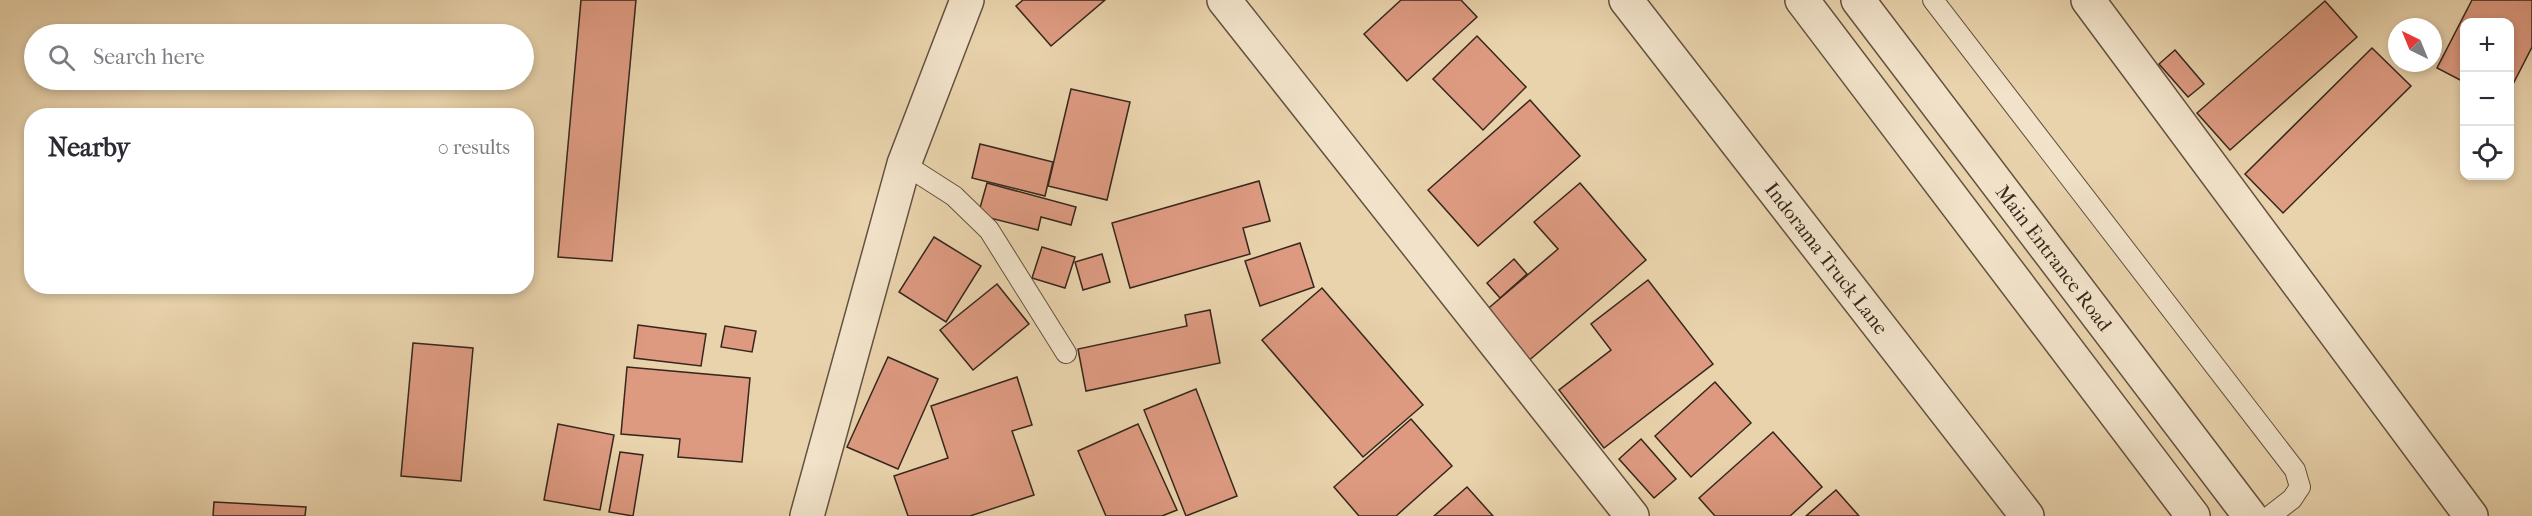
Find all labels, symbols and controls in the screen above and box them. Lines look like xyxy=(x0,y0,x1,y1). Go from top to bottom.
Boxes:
north arrow xyxy=(2388,18,2442,72)
map controls xyxy=(2460,18,2514,180)
button: + xyxy=(2460,18,2514,72)
search box xyxy=(24,24,534,90)
icon: search xyxy=(45,41,78,74)
text: Search here xyxy=(93,44,205,70)
button: − xyxy=(2460,72,2514,126)
button: locate xyxy=(2460,126,2514,180)
text: Nearby xyxy=(48,132,130,163)
text: 0 results xyxy=(438,136,510,159)
street label: Indorama Truck Lane xyxy=(1760,178,1893,339)
street label: Main Entrance Road xyxy=(1991,181,2117,337)

